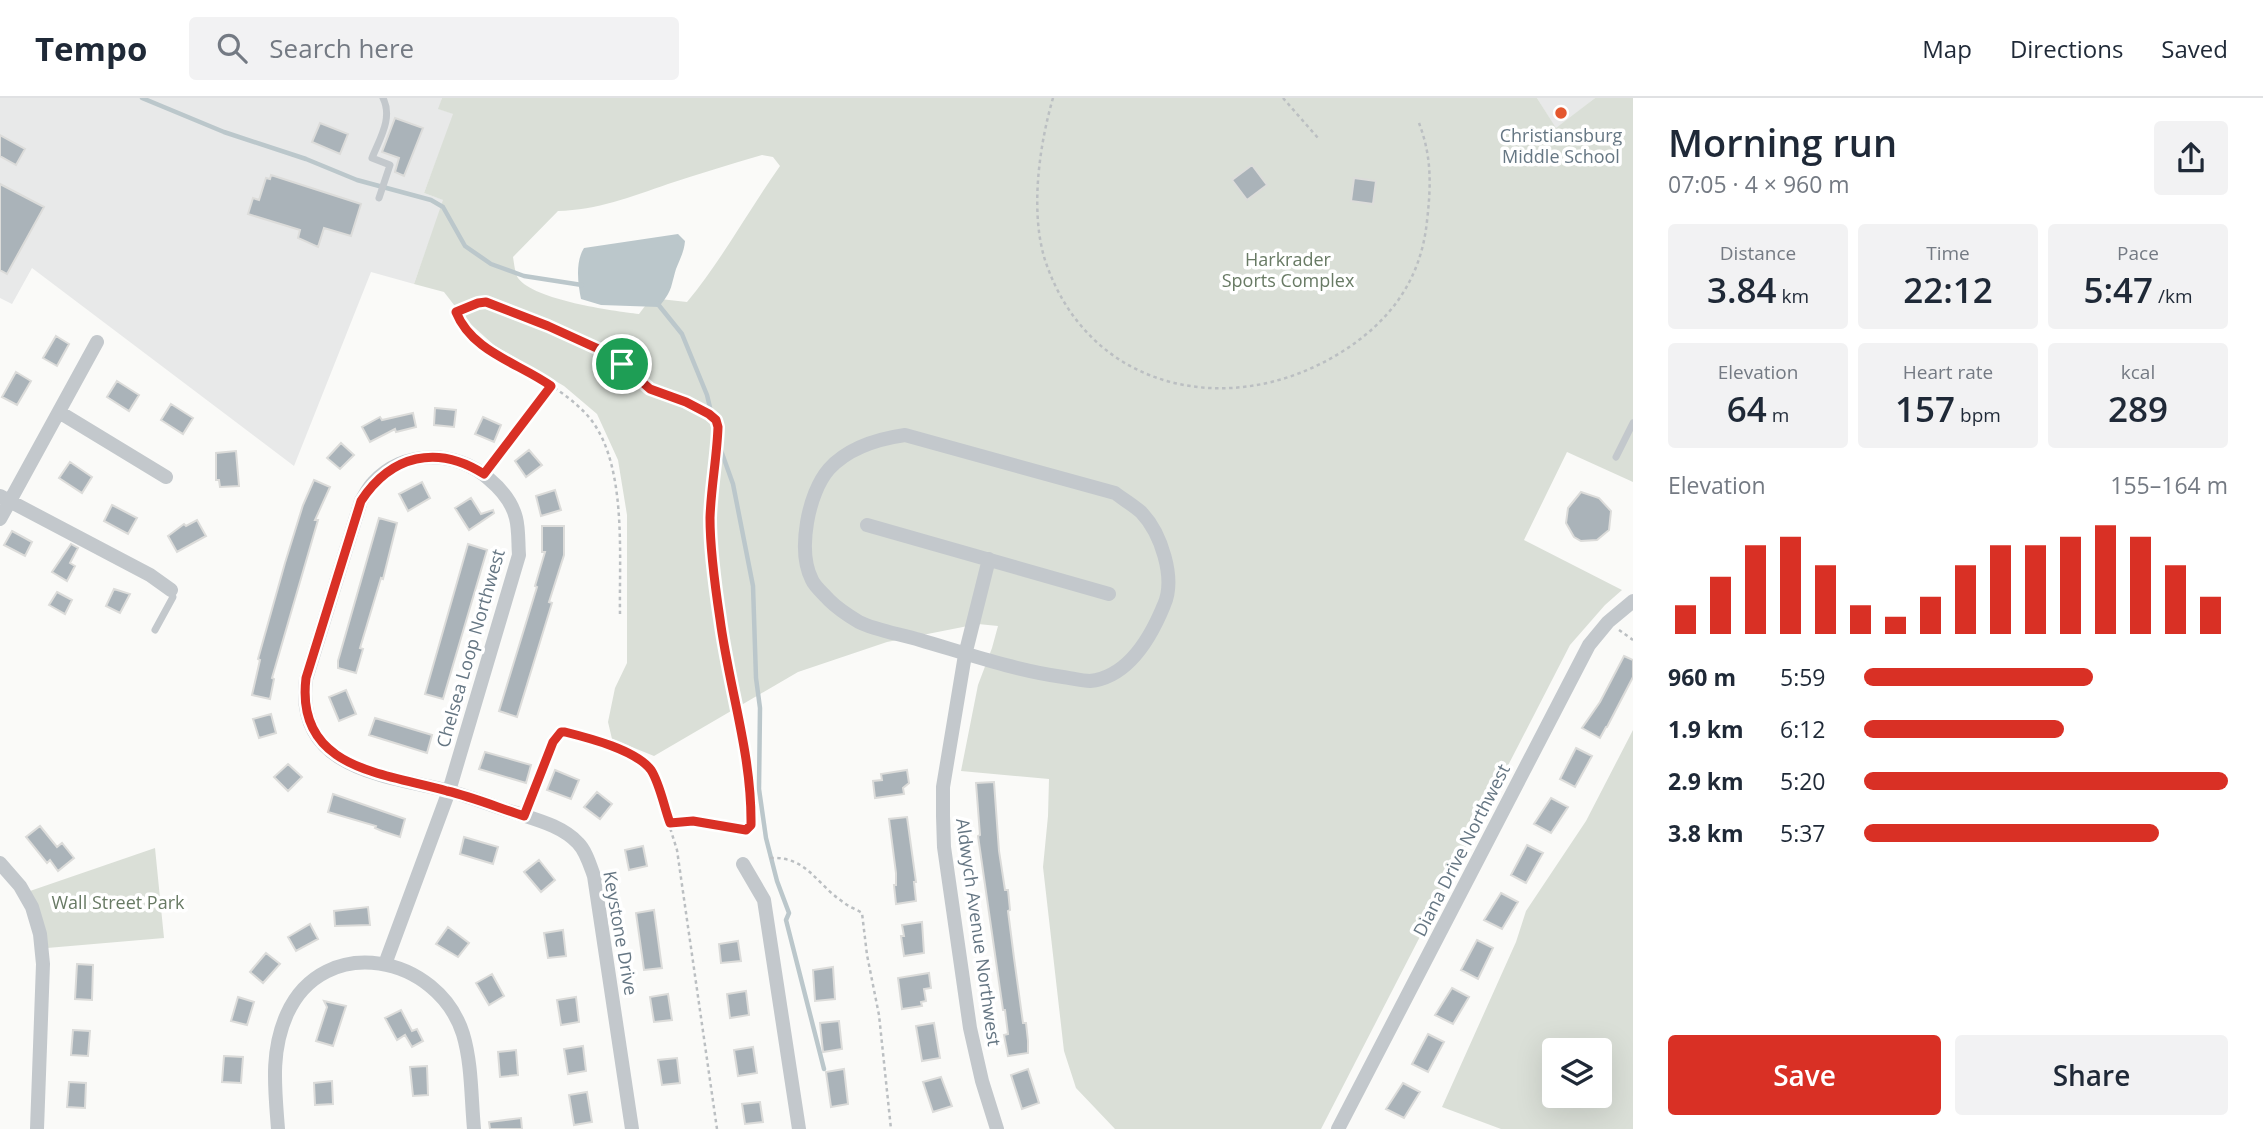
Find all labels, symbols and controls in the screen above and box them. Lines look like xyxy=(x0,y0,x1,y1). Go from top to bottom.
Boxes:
search box xyxy=(189,17,679,80)
text: Tempo xyxy=(35,26,147,71)
icon: search xyxy=(213,29,251,67)
text: Search here xyxy=(269,30,414,66)
text: Map xyxy=(1922,32,1972,65)
text: Directions xyxy=(2010,32,2123,65)
text: Saved xyxy=(2161,32,2228,65)
marker: Christiansburg Middle School xyxy=(1553,105,1569,121)
text: Morning run xyxy=(1668,116,1897,168)
button: share xyxy=(2154,121,2228,195)
place label: Christiansburg Middle School xyxy=(1500,123,1623,168)
text: 07:05 · 4 × 960 m xyxy=(1668,168,1850,200)
text: Distance xyxy=(1720,240,1796,266)
text: Time xyxy=(1926,240,1970,266)
text: Pace xyxy=(2117,240,2159,266)
park label: Harkrader Sports Complex xyxy=(1222,247,1355,292)
text: 3.84 xyxy=(1707,266,1777,313)
text: 22:12 xyxy=(1903,266,1993,313)
text: 5:47 xyxy=(2083,266,2153,313)
text: km xyxy=(1777,283,1809,309)
text: /km xyxy=(2153,283,2193,309)
pin xyxy=(592,334,652,394)
icon: arrive xyxy=(603,345,641,383)
text: Elevation xyxy=(1718,359,1798,385)
text: Heart rate xyxy=(1903,359,1993,385)
text: kcal xyxy=(2121,359,2155,385)
text: 64 xyxy=(1727,385,1767,432)
text: 157 xyxy=(1895,385,1955,432)
text: 289 xyxy=(2108,385,2168,432)
text: m xyxy=(1767,402,1789,428)
text: bpm xyxy=(1955,402,2001,428)
text: Elevation xyxy=(1668,469,1766,501)
text: 155–164 m xyxy=(2110,469,2228,501)
street label: Chelsea Loop Northwest xyxy=(430,546,510,750)
text: 960 m xyxy=(1668,661,1736,693)
text: 5:59 xyxy=(1780,661,1826,693)
text: 1.9 km xyxy=(1668,713,1744,745)
text: 6:12 xyxy=(1780,713,1826,745)
street label: Diana Drive Northwest xyxy=(1407,760,1515,940)
text: 2.9 km xyxy=(1668,765,1744,797)
text: 5:20 xyxy=(1780,765,1826,797)
street label: Aldwych Avenue Northwest xyxy=(951,817,1007,1047)
text: 3.8 km xyxy=(1668,817,1744,849)
text: 5:37 xyxy=(1780,817,1826,849)
street label: Keystone Drive xyxy=(598,869,644,997)
park label: Wall Street Park xyxy=(52,890,185,914)
button: Save xyxy=(1668,1035,1941,1115)
button: Share xyxy=(1955,1035,2228,1115)
map controls xyxy=(1542,1038,1612,1108)
button: layers xyxy=(1542,1038,1612,1108)

